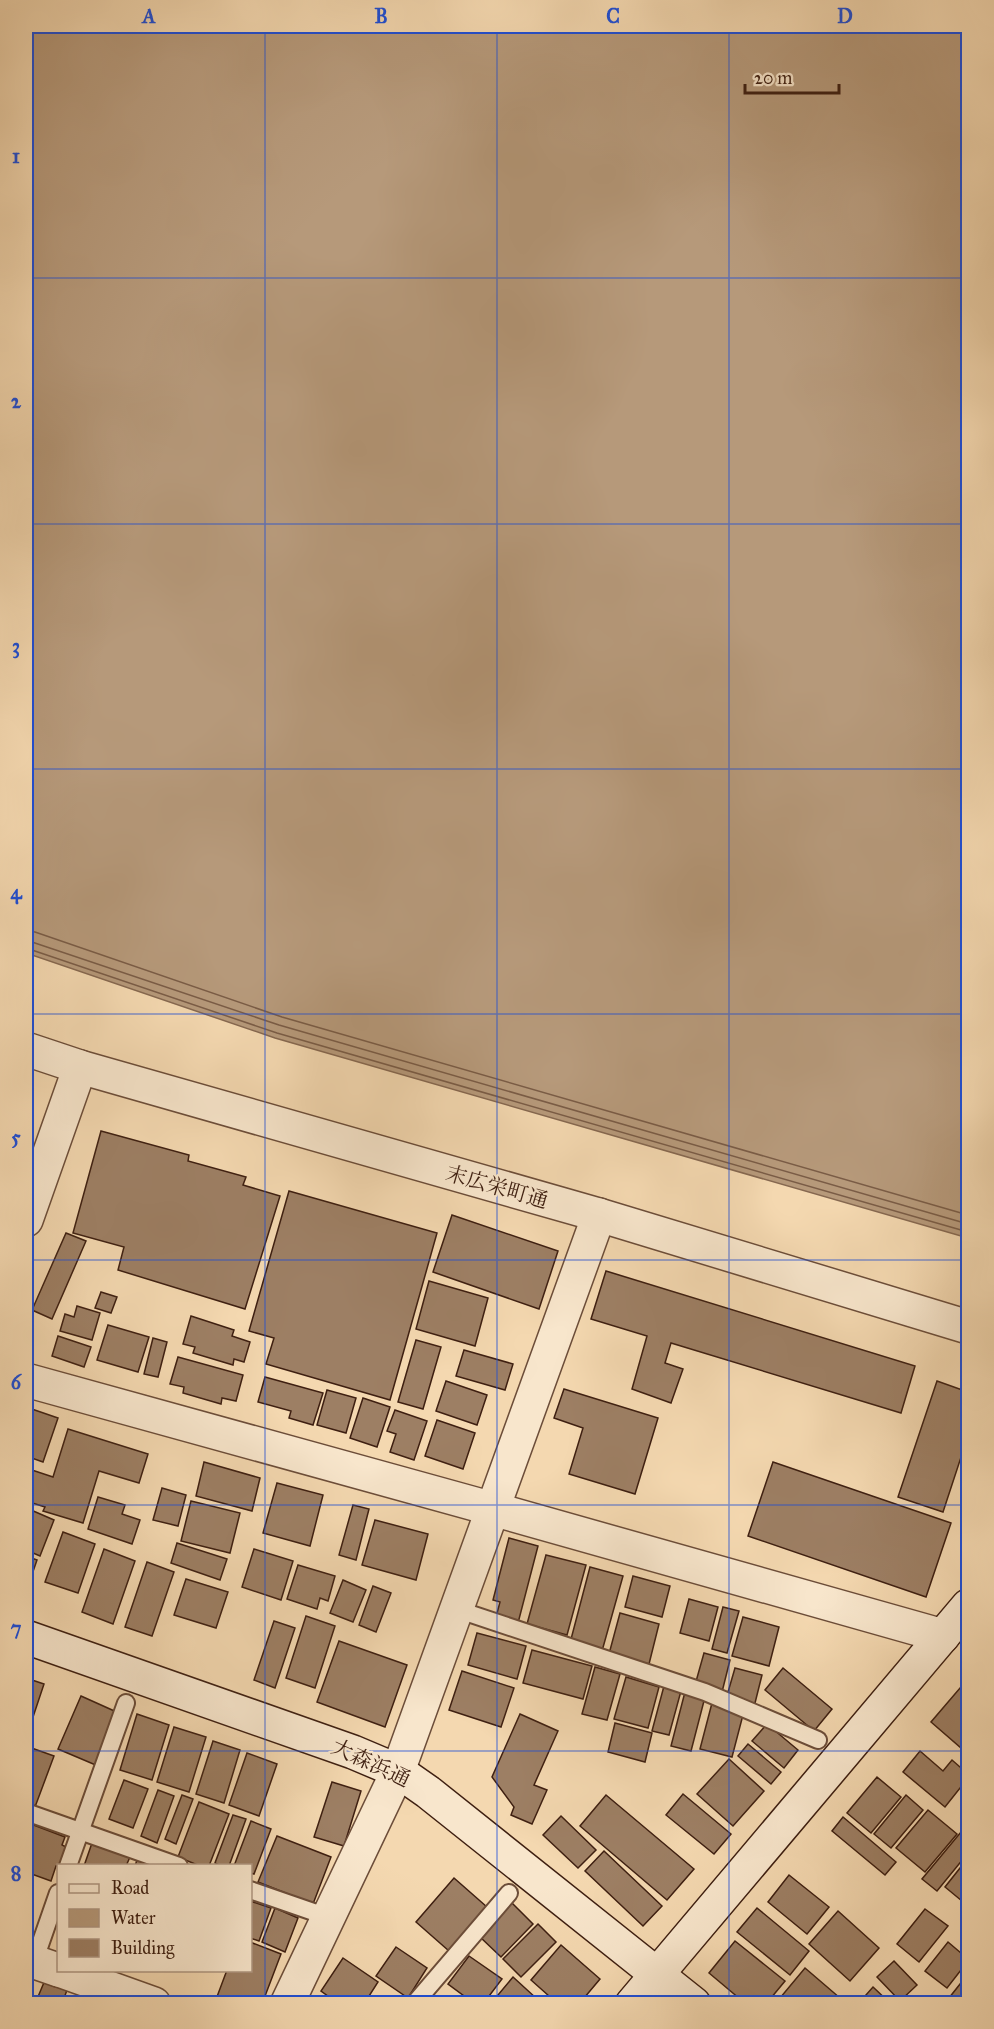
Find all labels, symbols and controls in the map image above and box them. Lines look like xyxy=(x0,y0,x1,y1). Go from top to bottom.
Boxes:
text: A xyxy=(140,4,156,28)
text: B xyxy=(374,4,388,28)
text: C xyxy=(606,4,620,28)
text: D xyxy=(837,4,853,28)
scale bar xyxy=(745,57,840,95)
text: 20 m xyxy=(754,67,792,89)
text: 1 xyxy=(12,144,20,168)
text: 2 xyxy=(11,389,22,413)
text: 3 xyxy=(12,634,20,659)
text: 4 xyxy=(10,880,22,905)
text: 5 xyxy=(11,1125,21,1149)
street label: 末広栄町通 xyxy=(443,1160,551,1214)
text: 6 xyxy=(11,1370,23,1394)
text: 7 xyxy=(11,1616,22,1640)
street label: 大森浜通 xyxy=(327,1733,415,1793)
text: 8 xyxy=(11,1861,21,1885)
legend xyxy=(57,1864,252,1972)
text: Road xyxy=(111,1877,149,1899)
text: Water xyxy=(111,1907,156,1929)
text: Building xyxy=(111,1937,175,1960)

